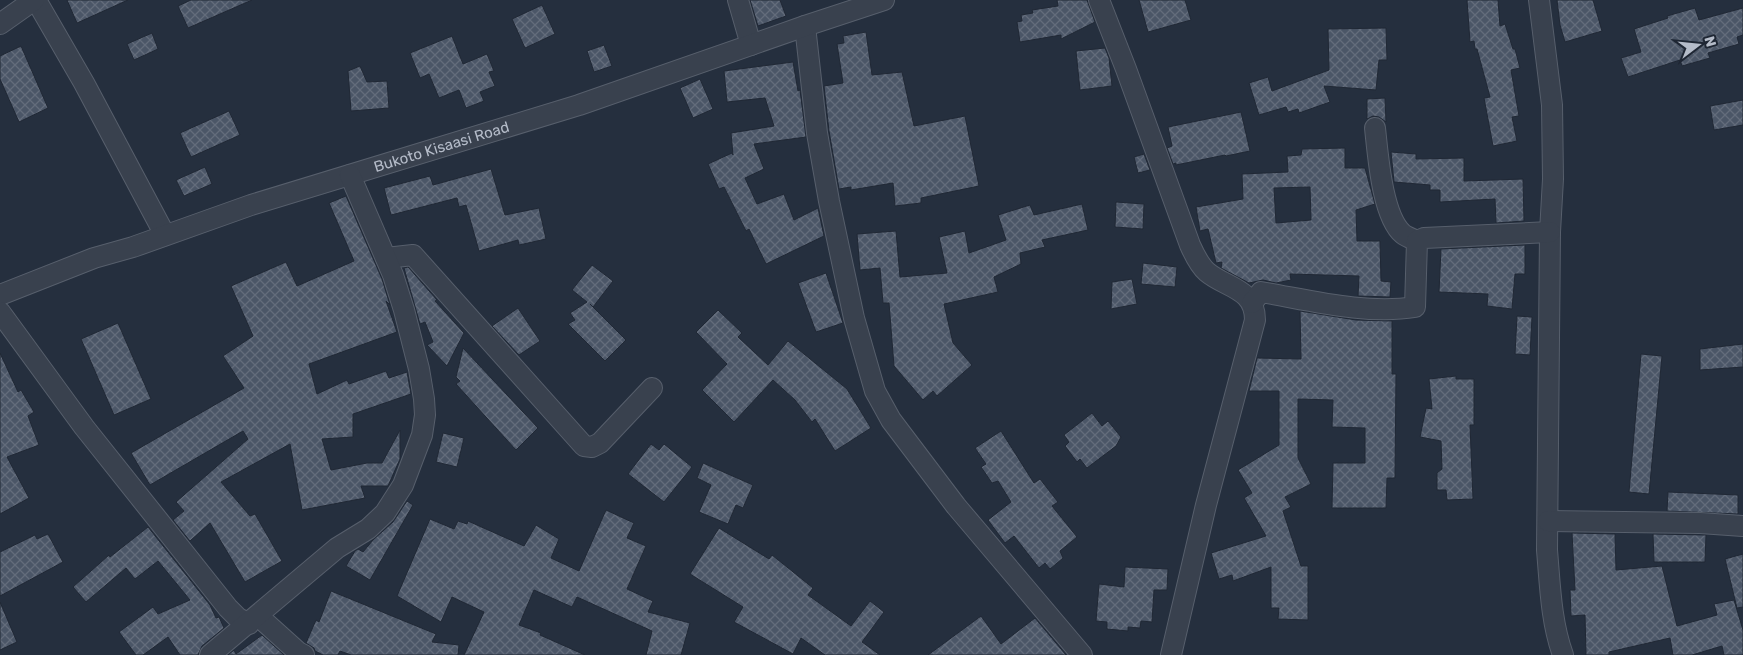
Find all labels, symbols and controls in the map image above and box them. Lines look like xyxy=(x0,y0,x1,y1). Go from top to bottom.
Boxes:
north arrow xyxy=(1673,20,1723,70)
text: N xyxy=(1700,34,1720,49)
street label: Bukoto Kisaasi Road xyxy=(372,118,511,176)

